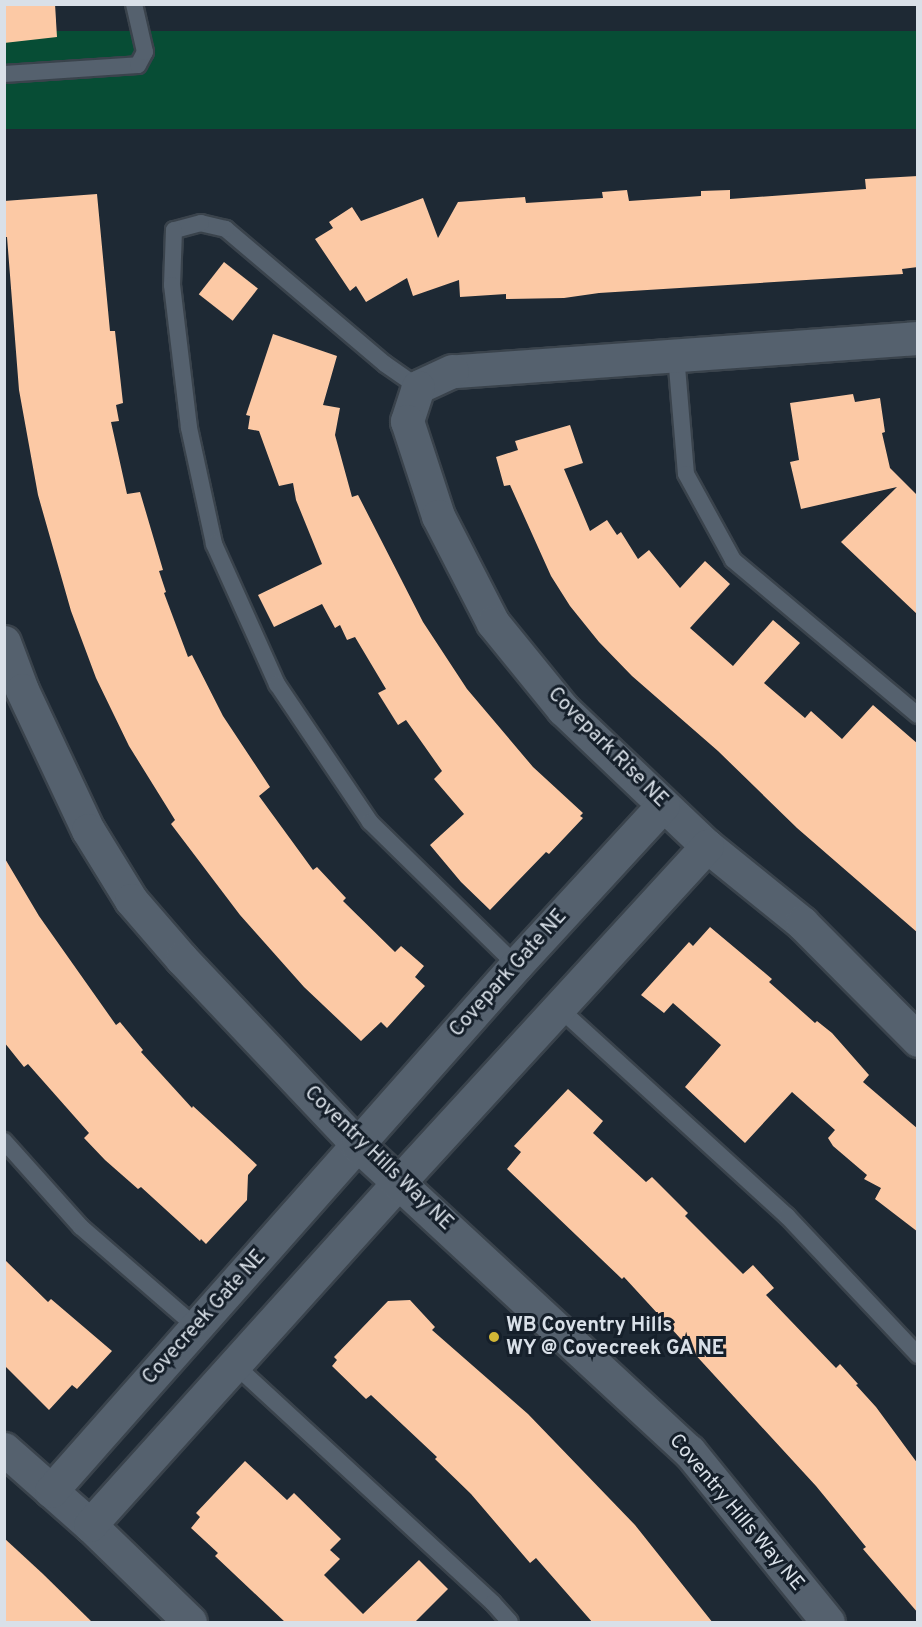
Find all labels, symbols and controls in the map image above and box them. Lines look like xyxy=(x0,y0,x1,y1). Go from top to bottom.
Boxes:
street label: Covepark Rise NE xyxy=(542,683,672,813)
street label: Covepark Gate NE xyxy=(445,905,573,1043)
street label: Coventry Hills Way NE xyxy=(298,1082,458,1236)
street label: Covecreek Gate NE xyxy=(138,1246,272,1390)
place label: WB Coventry Hills WY @ Covecreek GA NE xyxy=(506,1314,726,1361)
marker: WB Coventry Hills WY @ Covecreek GA NE xyxy=(487,1330,501,1344)
street label: Coventry Hills Way NE xyxy=(663,1429,809,1597)

